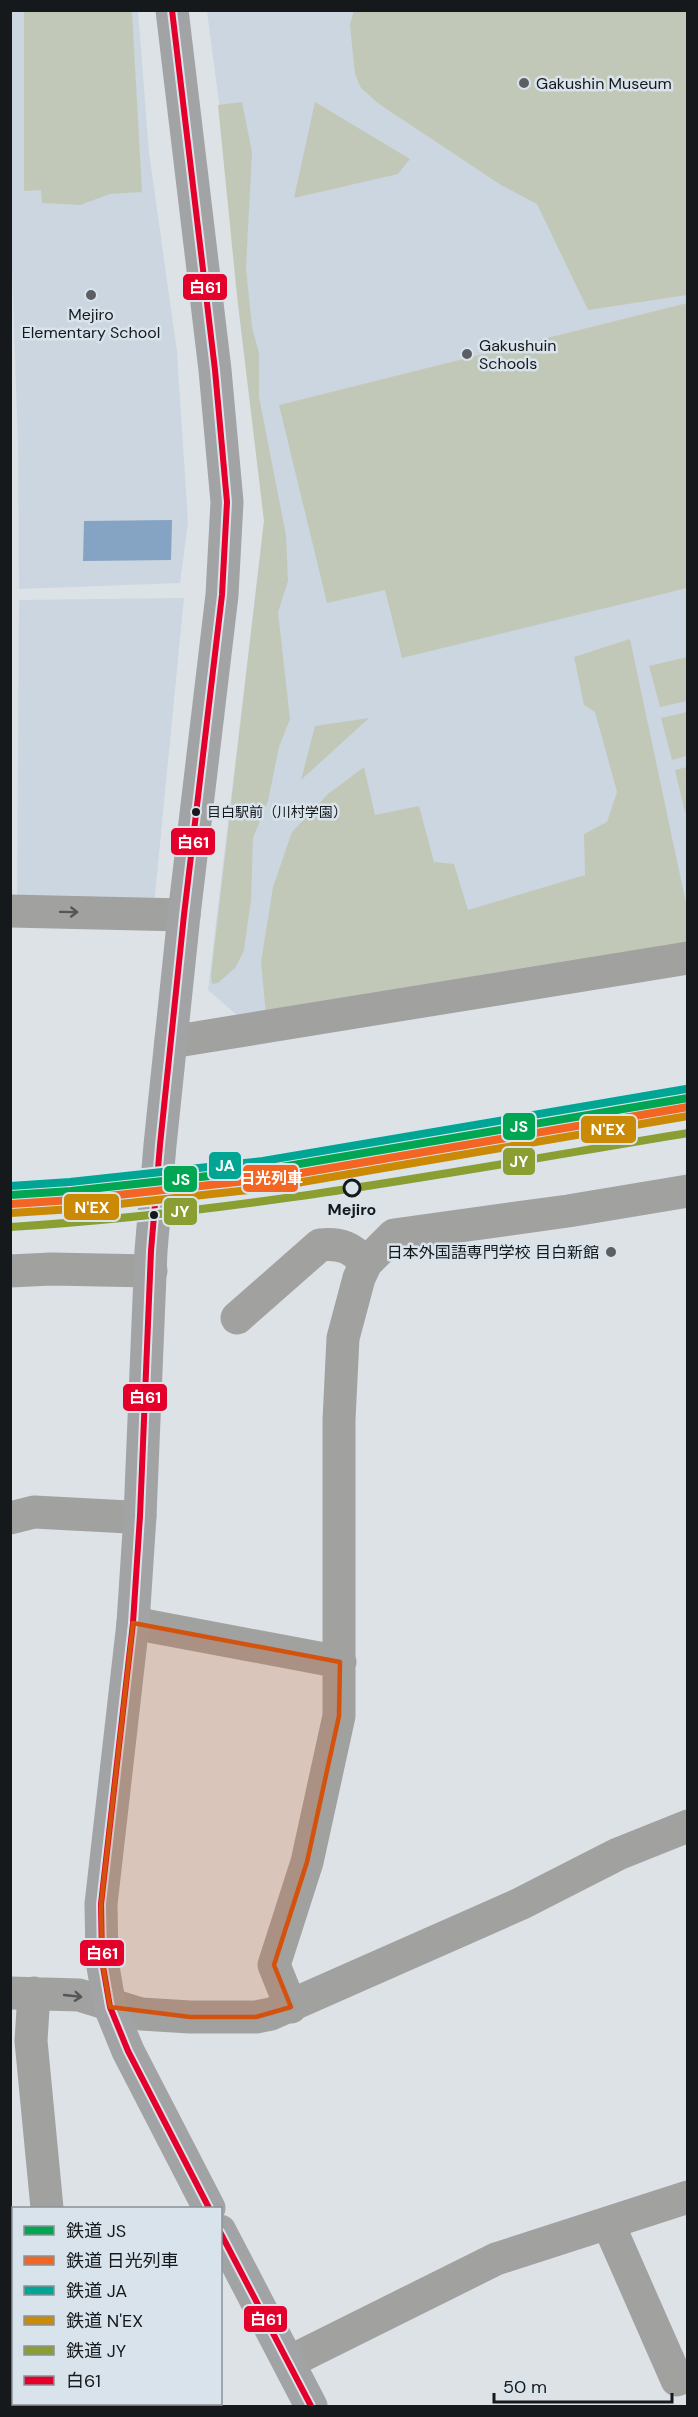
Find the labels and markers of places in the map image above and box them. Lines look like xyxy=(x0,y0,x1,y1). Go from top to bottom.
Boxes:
place label: Gakushin Museum xyxy=(536,73,672,94)
marker: Gakushin Museum xyxy=(517,76,531,90)
marker: Mejiro Elementary School xyxy=(84,288,98,302)
place label: Mejiro Elementary School xyxy=(22,304,160,343)
place label: Gakushuin Schools xyxy=(479,335,557,374)
marker: Gakushuin Schools xyxy=(460,347,474,361)
place label: 目白駅前（川村学園） xyxy=(207,803,347,821)
marker: 目白駅前（川村学園） xyxy=(190,806,202,818)
marker: Mejiro xyxy=(343,1179,361,1197)
place label: Mejiro xyxy=(328,1199,376,1220)
unlabelled marker xyxy=(148,1209,160,1221)
place label: 日本外国語専門学校 目白新館 xyxy=(387,1242,599,1263)
marker: 日本外国語専門学校 目白新館 xyxy=(604,1245,618,1259)

